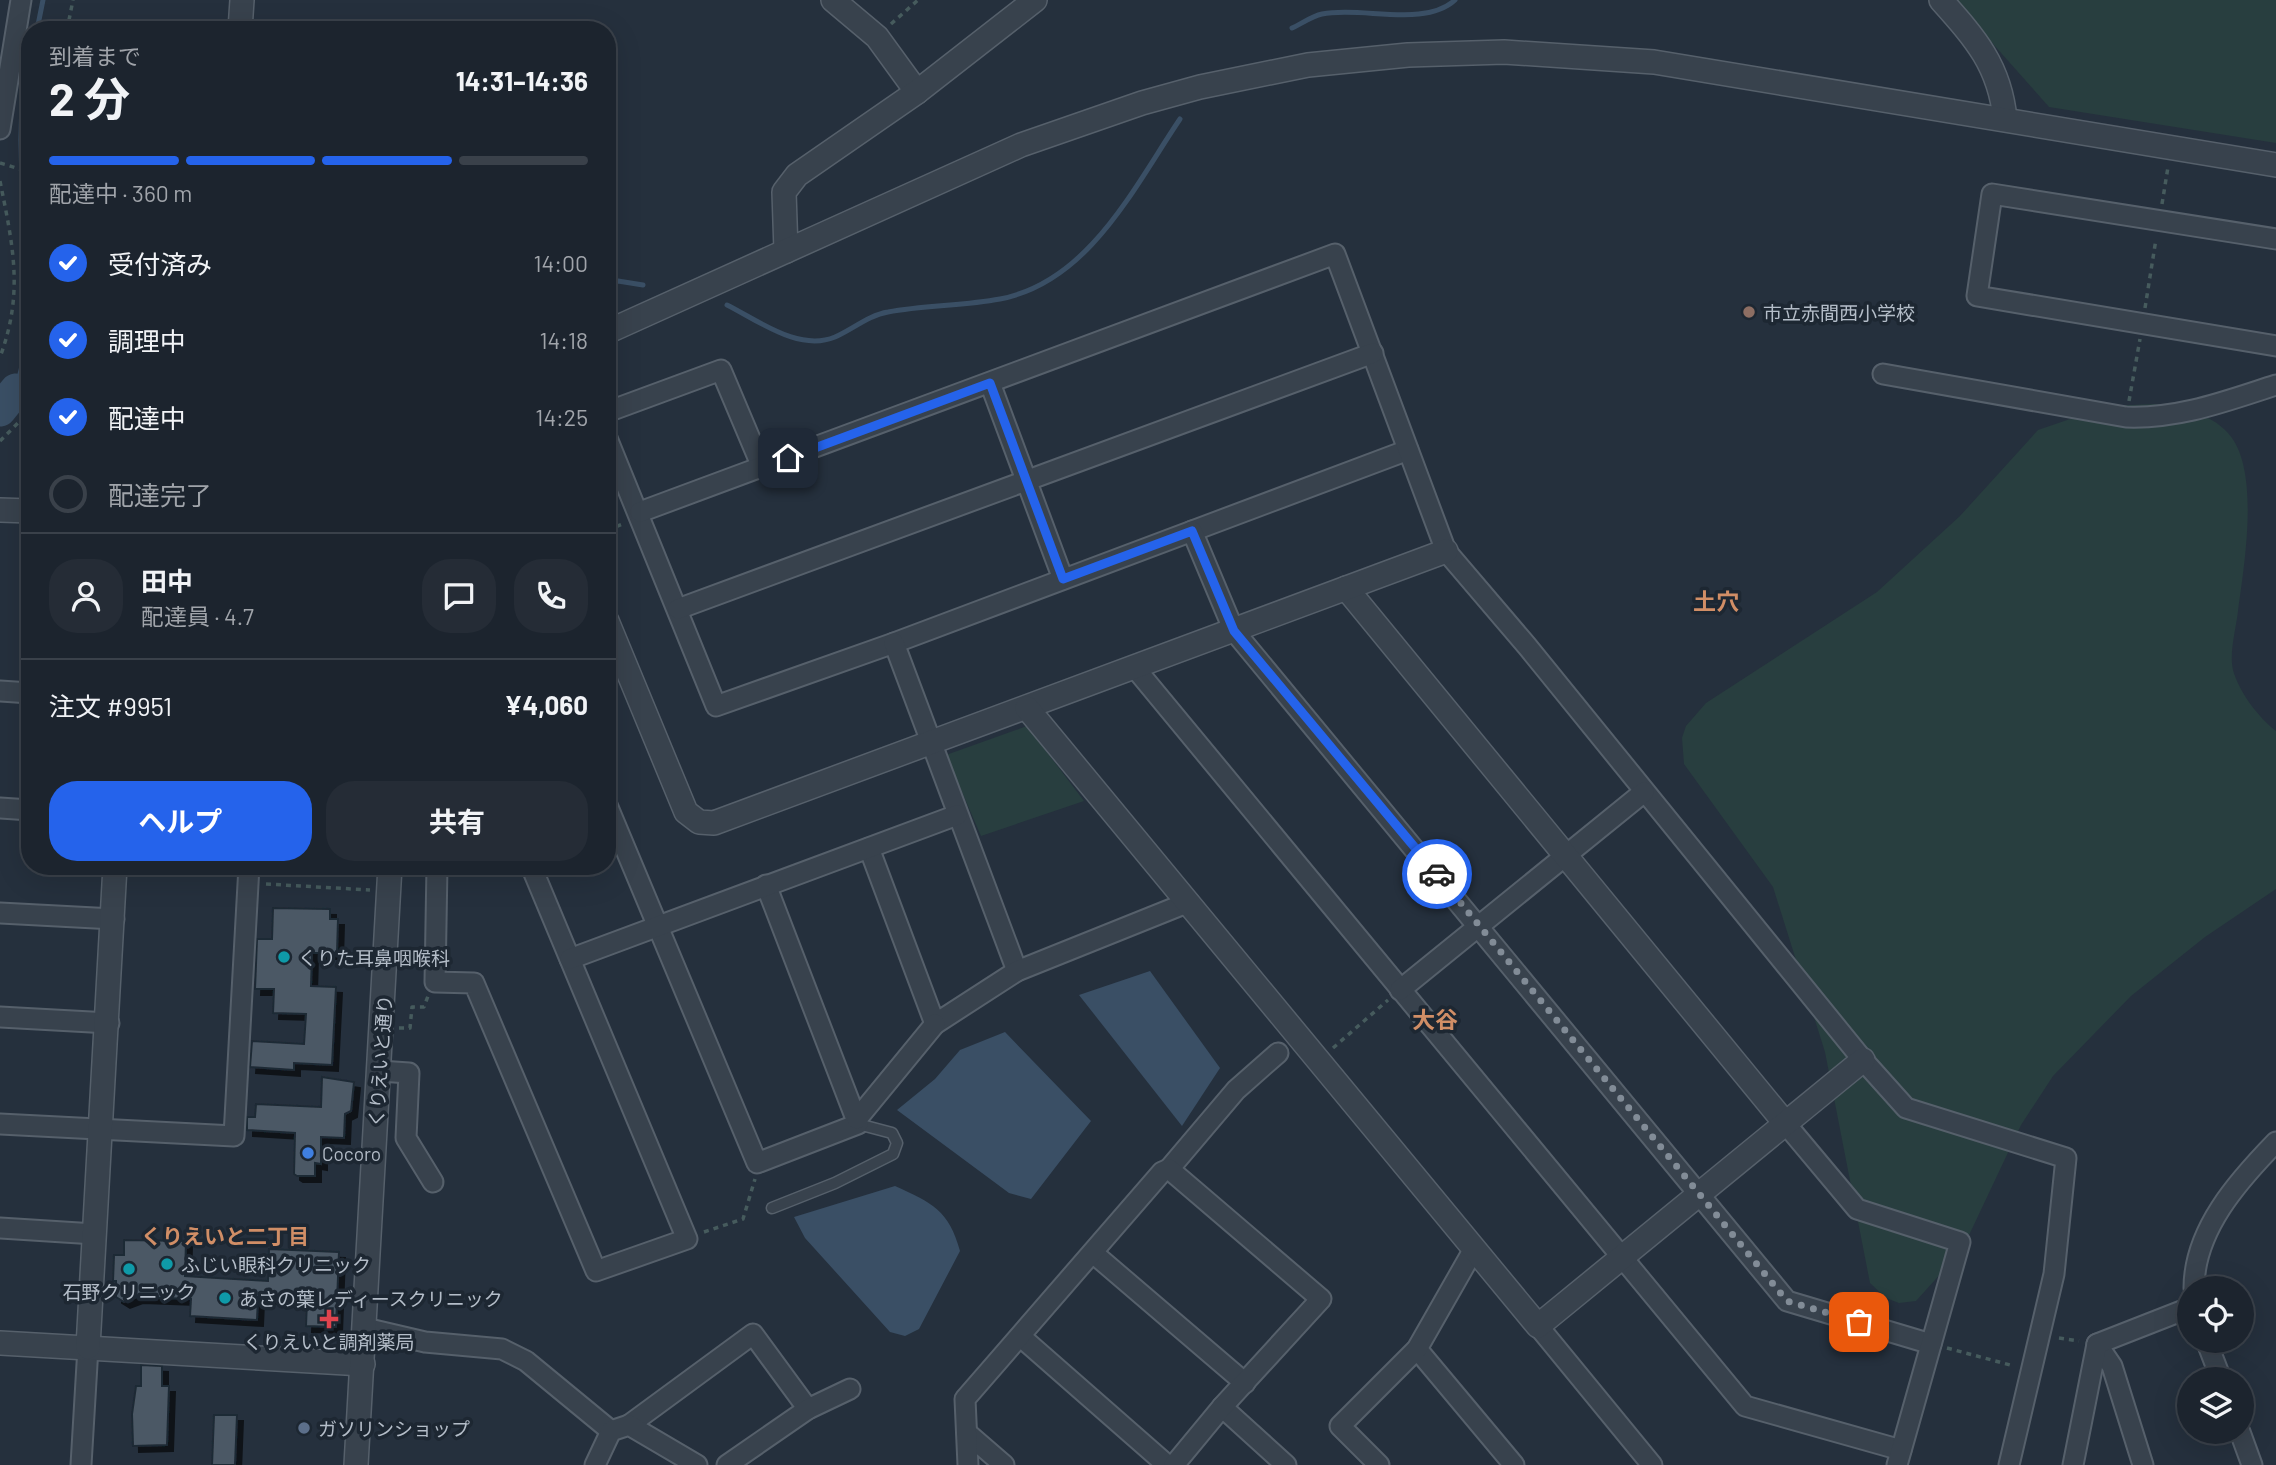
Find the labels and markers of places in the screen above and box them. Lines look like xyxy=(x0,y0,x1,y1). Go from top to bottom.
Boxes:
place label: 市立赤間西小学校 xyxy=(1763,301,1915,324)
marker: 市立赤間西小学校 xyxy=(1741,304,1757,320)
pin xyxy=(758,428,818,488)
place label: くりた耳鼻咽喉科 xyxy=(298,946,450,969)
marker: くりた耳鼻咽喉科 xyxy=(276,949,292,965)
place label: Cocoro xyxy=(322,1142,381,1165)
marker: Cocoro xyxy=(300,1145,316,1161)
place label: ふじい眼科クリニック xyxy=(181,1253,371,1276)
marker: ふじい眼科クリニック xyxy=(159,1256,175,1272)
marker: 石野クリニック xyxy=(121,1261,137,1277)
place label: 石野クリニック xyxy=(62,1280,196,1303)
place label: あさの葉レディースクリニック xyxy=(239,1287,503,1310)
marker: あさの葉レディースクリニック xyxy=(217,1290,233,1306)
pin xyxy=(1829,1292,1889,1352)
marker: くりえいと調剤薬局 xyxy=(321,1311,337,1327)
place label: くりえいと調剤薬局 xyxy=(243,1330,415,1353)
place label: ガソリンショップ xyxy=(318,1417,470,1440)
marker: ガソリンショップ xyxy=(296,1420,312,1436)

